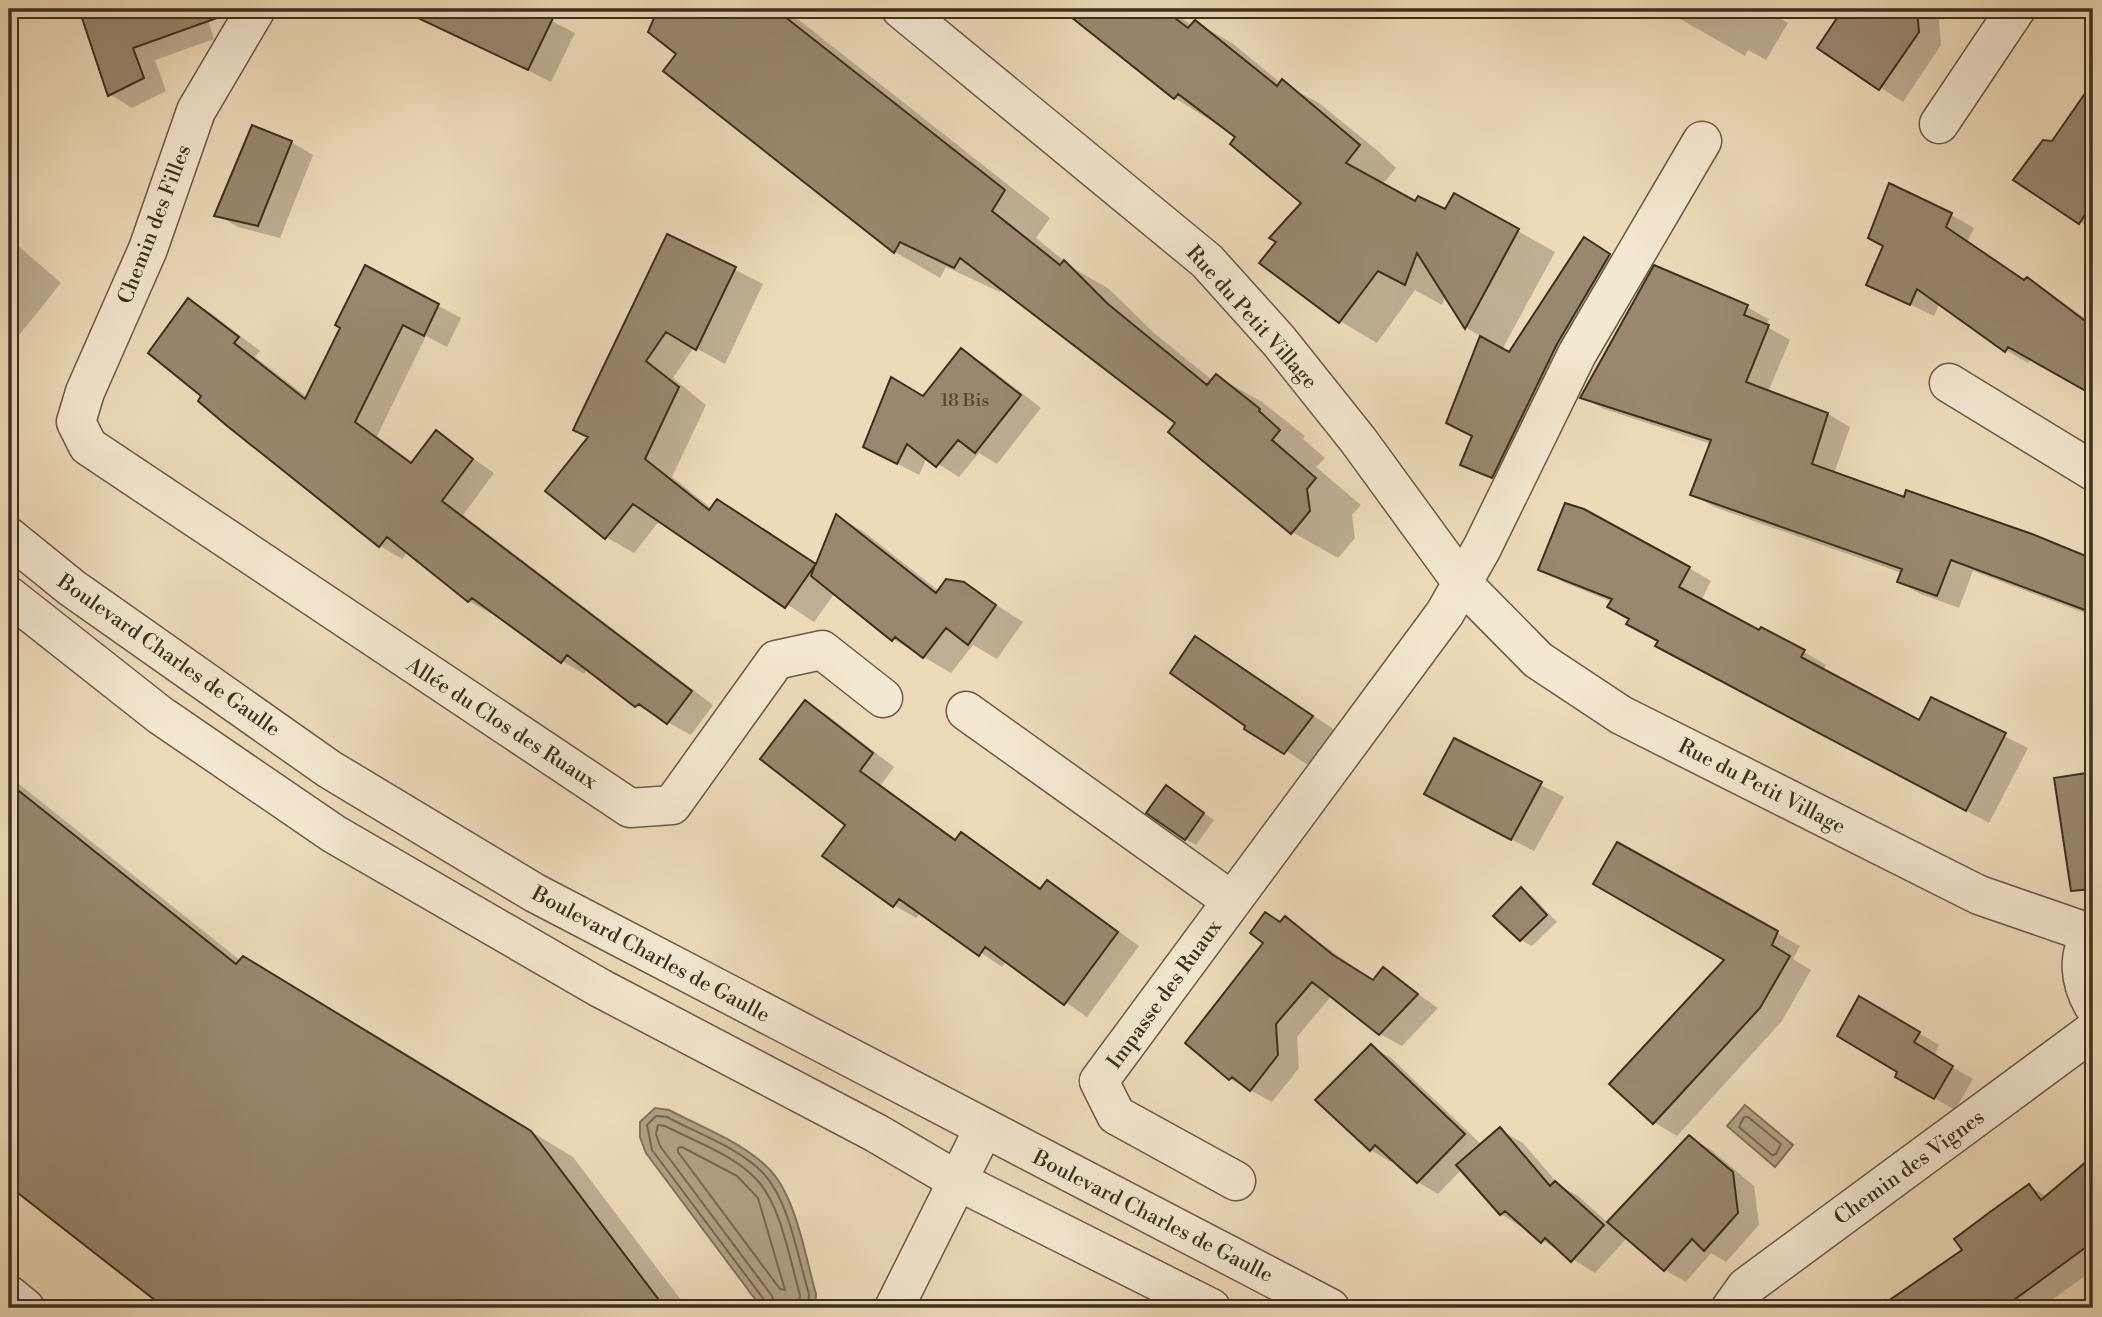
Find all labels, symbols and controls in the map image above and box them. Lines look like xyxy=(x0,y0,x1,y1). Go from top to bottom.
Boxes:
street label: Chemin des Filles xyxy=(113,141,197,308)
street label: Rue du Petit Village xyxy=(1180,241,1323,395)
house number: 18 Bis xyxy=(941,389,989,412)
street label: Boulevard Charles de Gaulle xyxy=(51,568,285,743)
street label: Allée du Clos des Ruaux xyxy=(400,652,602,795)
street label: Rue du Petit Village xyxy=(1674,734,1849,840)
street label: Boulevard Charles de Gaulle xyxy=(526,880,774,1029)
street label: Impasse des Ruaux xyxy=(1102,915,1228,1074)
street label: Chemin des Vignes xyxy=(1829,1104,1990,1231)
street label: Boulevard Charles de Gaulle xyxy=(1027,1144,1277,1289)

